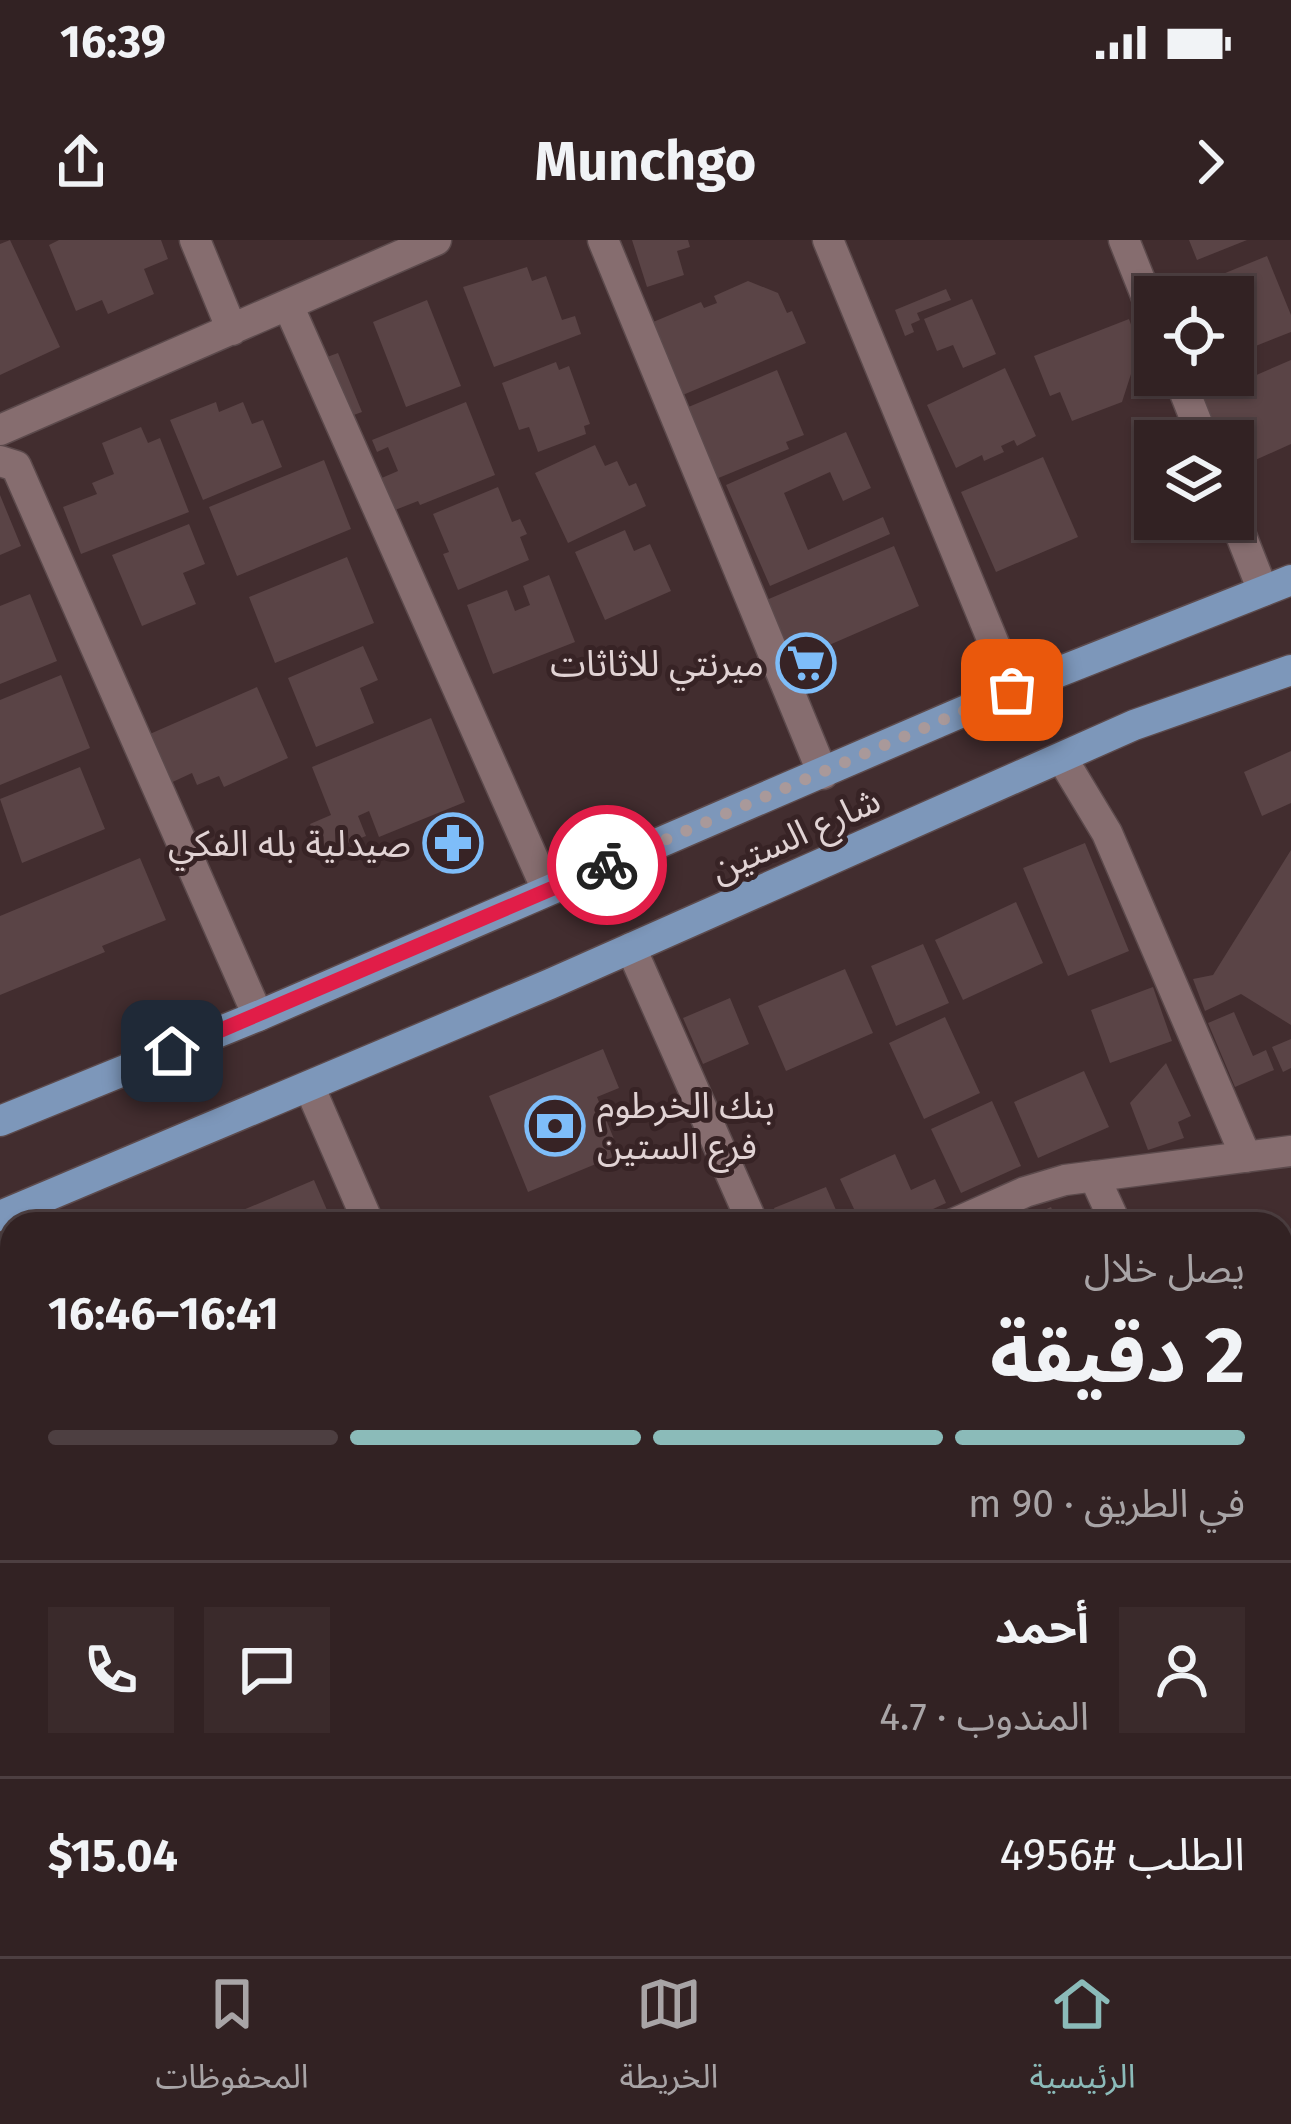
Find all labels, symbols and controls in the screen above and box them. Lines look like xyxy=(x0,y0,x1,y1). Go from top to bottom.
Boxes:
text: 16:39 xyxy=(60,15,166,69)
icon: share xyxy=(48,129,114,195)
icon: forward xyxy=(1177,129,1243,195)
text: Munchgo xyxy=(535,130,756,194)
map controls xyxy=(1134,276,1254,540)
button: locate xyxy=(1134,276,1254,396)
button: layers xyxy=(1134,420,1254,540)
supermarket icon: ميرنتي للاثاثات xyxy=(775,632,837,694)
pin xyxy=(961,639,1063,741)
place label: ميرنتي للاثاثات xyxy=(550,642,764,691)
icon: bag xyxy=(979,657,1045,723)
street label: شارع الستين xyxy=(704,778,889,896)
courier xyxy=(547,805,667,925)
pharmacy icon: صيدلية بله الفكي xyxy=(422,812,484,874)
place label: صيدلية بله الفكي xyxy=(168,822,411,871)
icon: bike xyxy=(574,832,640,898)
pin xyxy=(121,1000,223,1102)
icon: home xyxy=(139,1018,205,1084)
place label: بنك الخرطوم فرع الستين xyxy=(597,1084,775,1173)
bank icon: بنك الخرطوم فرع الستين xyxy=(524,1095,586,1157)
text: يصل خلال xyxy=(1084,1246,1245,1292)
text: 16:41–16:46 xyxy=(48,1287,279,1341)
text: 2 دقيقة xyxy=(990,1309,1245,1403)
text: في الطريق · 90 m xyxy=(968,1481,1245,1527)
text: أحمد xyxy=(995,1601,1089,1655)
button: phone xyxy=(48,1607,174,1733)
button: chat xyxy=(204,1607,330,1733)
button: person xyxy=(1119,1607,1245,1733)
text: المندوب · 4.7 xyxy=(879,1694,1089,1740)
text: الطلب #4956 xyxy=(1000,1828,1245,1882)
text: $15.04 xyxy=(48,1829,178,1883)
tab: المحفوظات xyxy=(155,1971,309,2112)
tab: الخريطة xyxy=(620,1971,718,2112)
tab: الرئيسية xyxy=(1029,1971,1136,2112)

